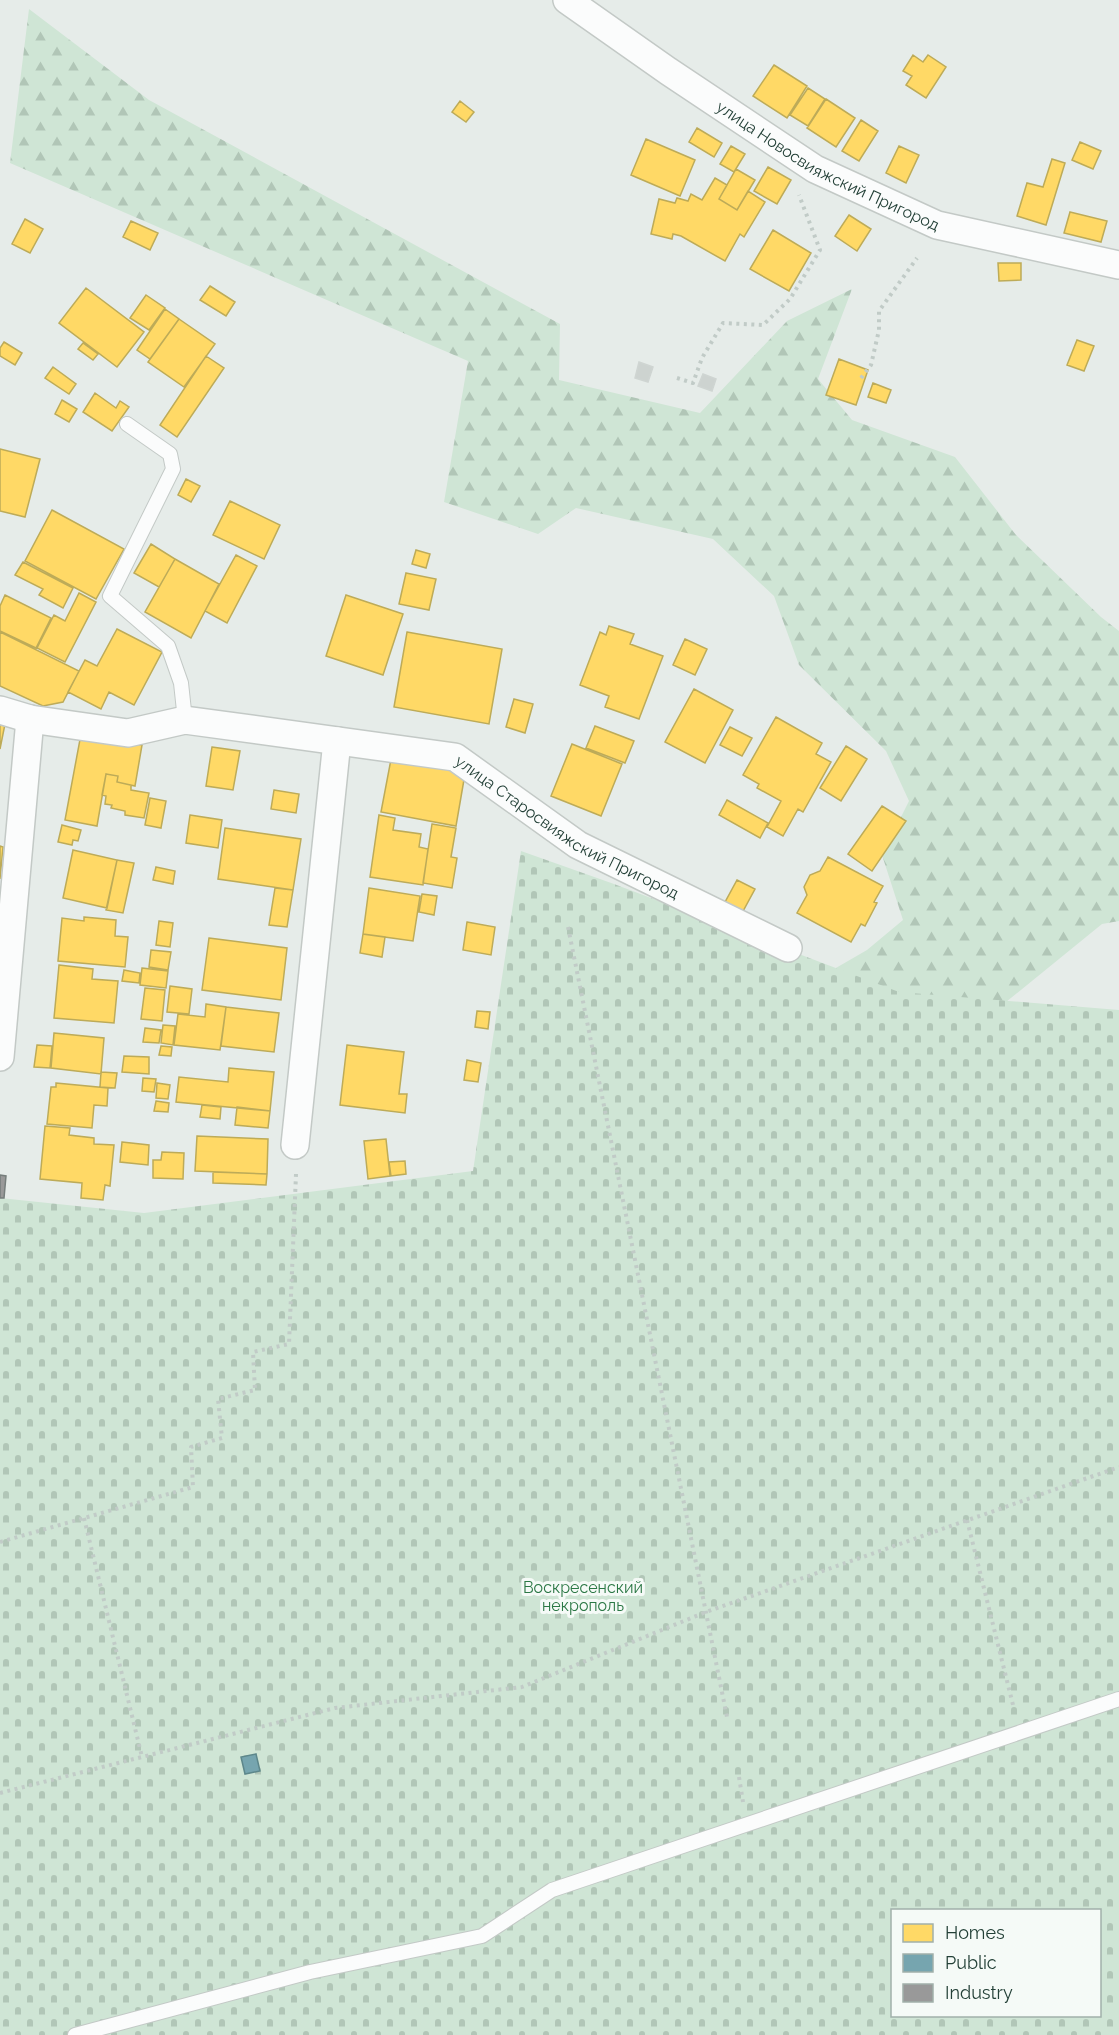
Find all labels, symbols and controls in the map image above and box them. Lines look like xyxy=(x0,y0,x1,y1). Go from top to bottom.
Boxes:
street label: улица Новосвияжский Пригород xyxy=(713,97,943,234)
street label: улица Старосвияжский Пригород xyxy=(452,751,682,903)
park label: Воскресенский некрополь xyxy=(523,1578,643,1615)
legend xyxy=(891,1909,1101,2017)
text: Homes xyxy=(945,1922,1005,1943)
text: Public xyxy=(945,1952,997,1973)
text: Industry xyxy=(945,1982,1013,2003)

